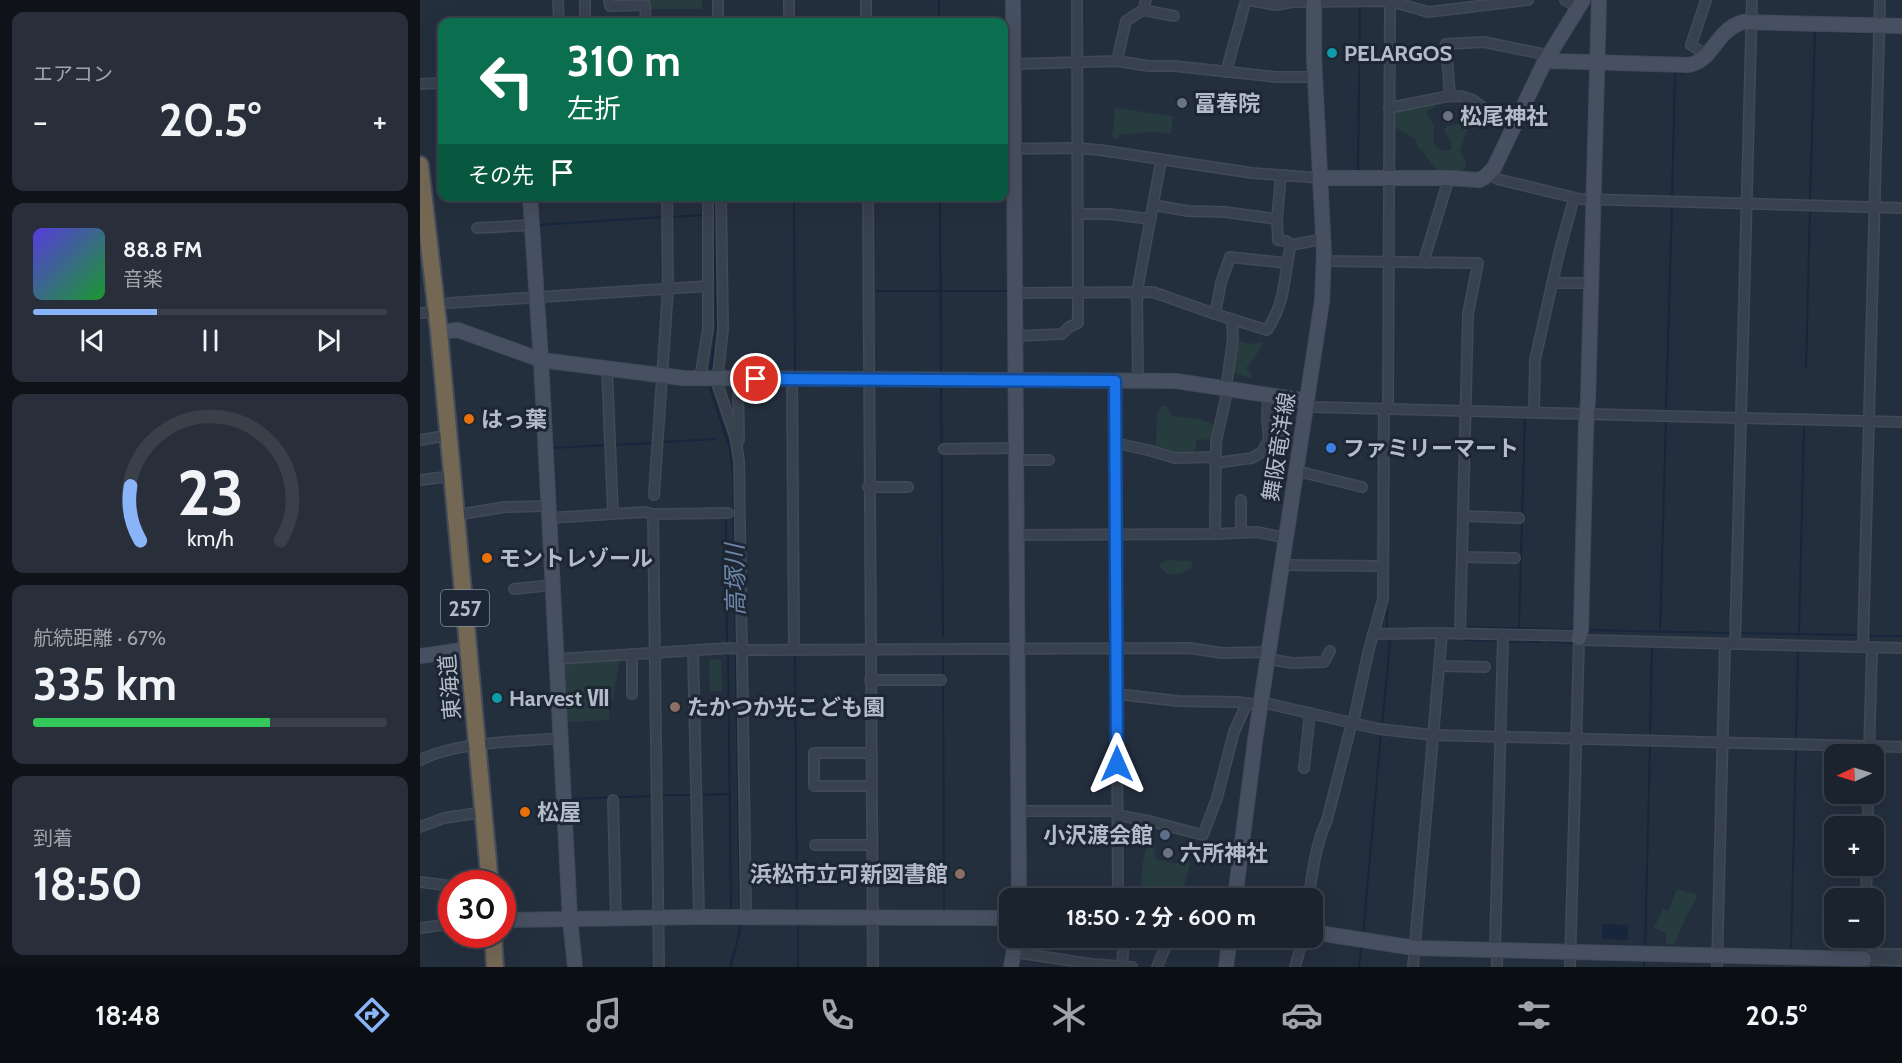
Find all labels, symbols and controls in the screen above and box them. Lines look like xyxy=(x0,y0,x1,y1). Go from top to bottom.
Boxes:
text: 310 m xyxy=(567,35,681,87)
place label: PELARGOS xyxy=(1344,40,1452,67)
icon: left xyxy=(468,42,546,120)
marker: PELARGOS xyxy=(1325,46,1339,60)
text: エアコン xyxy=(33,62,113,86)
place label: 冨春院 xyxy=(1194,90,1260,117)
text: 左折 xyxy=(567,92,621,125)
text: 20.5° xyxy=(159,93,261,147)
marker: 冨春院 xyxy=(1175,96,1189,110)
text: − xyxy=(33,101,48,141)
text: + xyxy=(372,101,387,141)
place label: 松尾神社 xyxy=(1460,103,1548,130)
marker: 松尾神社 xyxy=(1441,109,1455,123)
icon: arrive xyxy=(546,156,579,189)
text: その先 xyxy=(468,162,534,189)
text: 88.8 FM xyxy=(123,236,202,263)
text: 音楽 xyxy=(123,267,163,291)
icon: previous xyxy=(76,324,109,357)
icon: pause xyxy=(194,324,227,357)
icon: next xyxy=(312,324,345,357)
pin xyxy=(730,353,781,404)
icon: arrive xyxy=(739,362,772,395)
street label: 舞阪竜洋線 xyxy=(1257,391,1301,503)
place label: はっ葉 xyxy=(481,406,547,433)
marker: はっ葉 xyxy=(462,412,476,426)
place label: ファミリーマート xyxy=(1343,435,1519,462)
marker: ファミリーマート xyxy=(1324,441,1338,455)
text: 23 xyxy=(177,455,243,531)
text: km/h xyxy=(187,525,233,551)
water label: 高塚川 xyxy=(720,541,750,616)
place label: モントレゾール xyxy=(499,545,653,572)
marker: モントレゾール xyxy=(480,551,494,565)
road number: 257 xyxy=(441,590,489,626)
text: 航続距離 · 67% xyxy=(33,626,166,650)
street label: 東海道 xyxy=(434,653,466,721)
text: 335 km xyxy=(33,657,177,711)
place label: Harvest Ⅶ xyxy=(509,685,609,712)
marker: Harvest Ⅶ xyxy=(490,691,504,705)
place label: たかつか光こども園 xyxy=(687,694,885,721)
marker: たかつか光こども園 xyxy=(668,700,682,714)
position arrow xyxy=(1085,732,1149,796)
north arrow xyxy=(1824,744,1884,804)
map controls xyxy=(1824,744,1884,948)
place label: 松屋 xyxy=(537,799,581,826)
marker: 松屋 xyxy=(518,805,532,819)
button: + xyxy=(1824,816,1884,876)
place label: 小沢渡会館 xyxy=(1043,822,1153,849)
text: 到着 xyxy=(33,826,73,850)
marker: 小沢渡会館 xyxy=(1158,828,1172,842)
place label: 六所神社 xyxy=(1180,840,1268,867)
marker: 六所神社 xyxy=(1161,846,1175,860)
text: 18:50 xyxy=(33,857,143,911)
place label: 浜松市立可新図書館 xyxy=(750,861,948,888)
marker: 浜松市立可新図書館 xyxy=(953,867,967,881)
speed limit sign: 30 xyxy=(438,870,516,948)
button: − xyxy=(1824,888,1884,948)
text: 18:50 · 2 分 · 600 m xyxy=(1066,904,1256,931)
icon: directions xyxy=(351,994,393,1036)
icon: music xyxy=(583,994,625,1036)
icon: phone xyxy=(816,994,858,1036)
icon: climate xyxy=(1048,994,1090,1036)
icon: car xyxy=(1281,994,1323,1036)
icon: filters xyxy=(1513,994,1555,1036)
text: 18:48 xyxy=(95,999,161,1032)
text: 20.5° xyxy=(1745,999,1807,1032)

